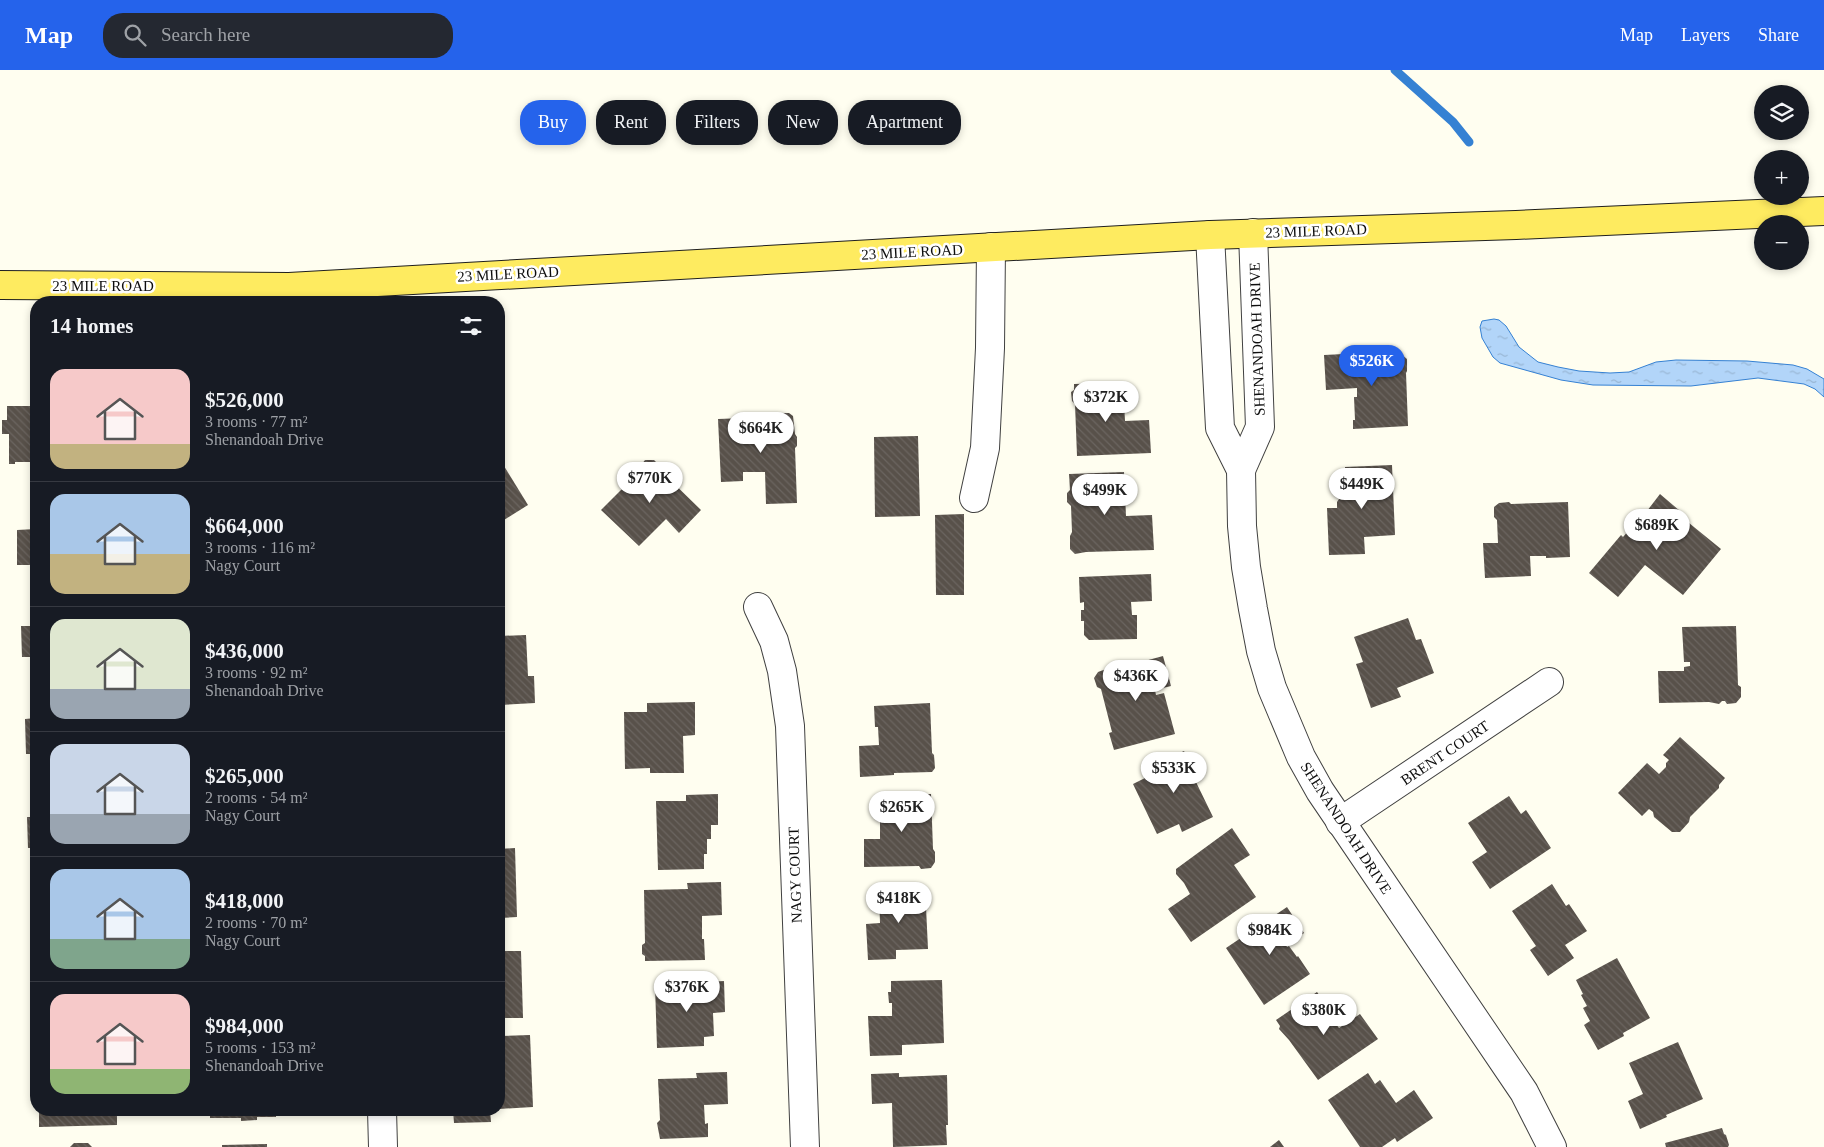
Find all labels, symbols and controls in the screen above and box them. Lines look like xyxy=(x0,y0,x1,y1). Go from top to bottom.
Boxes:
search box xyxy=(103,13,453,58)
icon: search xyxy=(121,21,149,49)
text: Map xyxy=(25,22,73,48)
text: Search here xyxy=(161,24,250,45)
text: Map xyxy=(1620,25,1653,45)
text: Layers xyxy=(1681,25,1730,45)
text: Share xyxy=(1758,25,1799,45)
map controls xyxy=(1754,85,1809,270)
button: layers xyxy=(1754,85,1809,140)
chip: Buy xyxy=(520,100,586,145)
chip: Rent xyxy=(596,100,666,145)
chip: Filters xyxy=(676,100,758,145)
chip: New xyxy=(768,100,838,145)
chip: Apartment xyxy=(848,100,961,145)
button: + xyxy=(1754,150,1809,205)
button: − xyxy=(1754,215,1809,270)
street label: 23 MILE ROAD xyxy=(1265,221,1367,241)
street label: 23 MILE ROAD xyxy=(861,241,963,263)
street label: SHENANDOAH DRIVE xyxy=(1246,262,1268,416)
street label: 23 MILE ROAD xyxy=(457,263,559,285)
street label: 23 MILE ROAD xyxy=(52,278,154,294)
icon: filters xyxy=(457,312,485,340)
text: 14 homes xyxy=(50,314,133,338)
pin: $526K xyxy=(1337,344,1407,387)
text: $526K xyxy=(1350,352,1394,369)
pin: $372K xyxy=(1071,380,1141,423)
text: $526,000 xyxy=(205,388,284,412)
text: $372K xyxy=(1084,388,1128,405)
icon: home xyxy=(90,389,150,449)
pin: $664K xyxy=(726,412,796,454)
text: 3 rooms · 77 m² xyxy=(205,413,308,430)
text: $664K xyxy=(739,419,783,436)
text: Shenandoah Drive xyxy=(205,431,324,448)
pin: $770K xyxy=(615,462,685,504)
pin: $449K xyxy=(1327,468,1397,510)
text: $770K xyxy=(628,469,672,486)
pin: $499K xyxy=(1070,474,1140,516)
text: $449K xyxy=(1340,475,1384,492)
text: $499K xyxy=(1083,481,1127,498)
pin: $689K xyxy=(1622,508,1692,551)
icon: home xyxy=(90,514,150,574)
text: $664,000 xyxy=(205,514,284,538)
text: $689K xyxy=(1635,516,1679,533)
text: 3 rooms · 116 m² xyxy=(205,539,315,556)
text: Nagy Court xyxy=(205,557,280,574)
icon: home xyxy=(90,639,150,699)
text: $436,000 xyxy=(205,639,284,663)
pin: $436K xyxy=(1101,660,1171,702)
text: 3 rooms · 92 m² xyxy=(205,664,308,681)
text: $436K xyxy=(1114,667,1158,684)
text: Shenandoah Drive xyxy=(205,682,324,699)
street label: BRENT COURT xyxy=(1398,718,1492,788)
pin: $533K xyxy=(1139,752,1209,794)
text: $533K xyxy=(1152,759,1196,776)
street label: SHENANDOAH DRIVE xyxy=(1297,759,1395,897)
icon: home xyxy=(90,764,150,824)
text: $265,000 xyxy=(205,764,284,788)
text: 2 rooms · 54 m² xyxy=(205,789,308,806)
pin: $265K xyxy=(867,790,937,833)
text: $265K xyxy=(880,798,924,815)
text: Nagy Court xyxy=(205,807,280,824)
street label: NAGY COURT xyxy=(785,827,805,923)
pin: $418K xyxy=(864,882,934,924)
icon: home xyxy=(90,889,150,949)
text: $418,000 xyxy=(205,889,284,913)
text: $418K xyxy=(877,889,921,906)
text: 2 rooms · 70 m² xyxy=(205,914,308,931)
pin: $984K xyxy=(1235,914,1305,956)
text: $984K xyxy=(1248,921,1292,938)
text: Nagy Court xyxy=(205,932,280,949)
pin: $376K xyxy=(652,970,722,1013)
text: $376K xyxy=(665,978,709,995)
pin: $380K xyxy=(1289,994,1359,1036)
text: $380K xyxy=(1302,1001,1346,1018)
icon: home xyxy=(90,1014,150,1074)
text: $984,000 xyxy=(205,1014,284,1038)
text: 5 rooms · 153 m² xyxy=(205,1039,316,1056)
text: Shenandoah Drive xyxy=(205,1057,324,1074)

